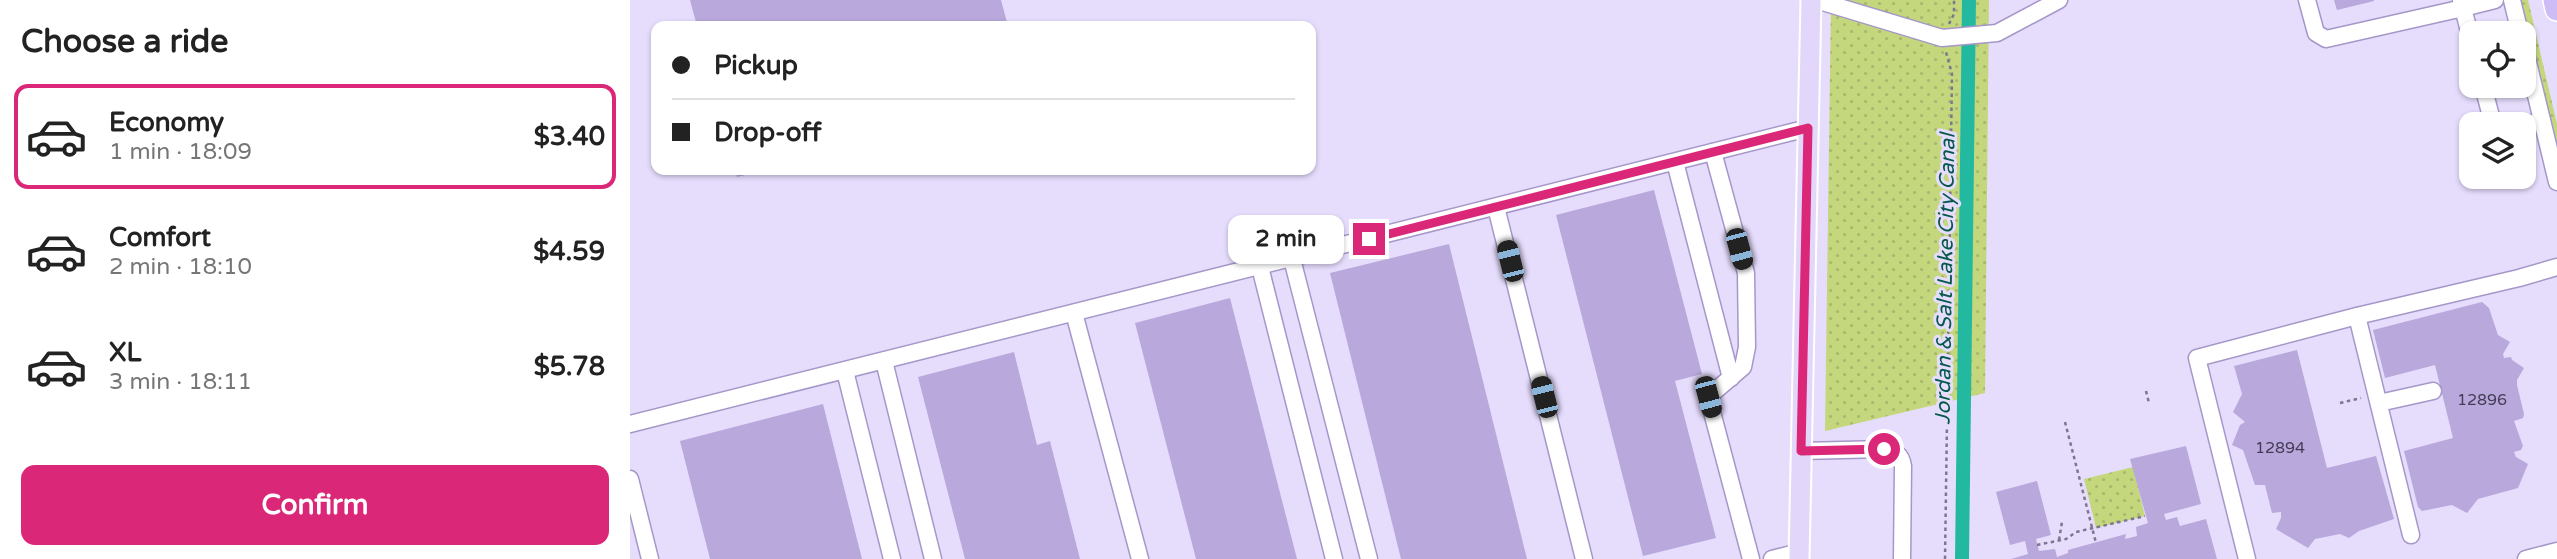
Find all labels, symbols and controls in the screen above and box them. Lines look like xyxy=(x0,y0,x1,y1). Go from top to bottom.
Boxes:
map controls xyxy=(2459,21,2536,189)
button: locate xyxy=(2459,21,2536,98)
text: Choose a ride xyxy=(21,23,228,61)
text: Pickup xyxy=(714,50,798,81)
icon: car xyxy=(25,105,88,168)
text: Economy xyxy=(109,107,224,138)
button: layers xyxy=(2459,112,2536,189)
text: Drop-off xyxy=(714,117,821,148)
text: $3.40 xyxy=(534,121,605,152)
water label: Jordan & Salt Lake City Canal xyxy=(1930,131,1961,425)
text: 1 min · 18:09 xyxy=(109,138,252,166)
callout: 2 min xyxy=(1229,215,1344,264)
icon: car xyxy=(25,220,88,283)
text: Comfort xyxy=(109,222,211,253)
route end xyxy=(1353,223,1385,255)
text: 2 min xyxy=(1255,225,1317,253)
car xyxy=(1724,226,1755,272)
text: $4.59 xyxy=(533,236,605,267)
car xyxy=(1495,238,1526,284)
text: 2 min · 18:10 xyxy=(109,253,252,281)
icon: car xyxy=(25,335,88,398)
text: XL xyxy=(109,337,141,368)
text: $5.78 xyxy=(534,351,605,382)
text: 3 min · 18:11 xyxy=(109,368,252,396)
car xyxy=(1529,374,1560,420)
car xyxy=(1693,374,1724,420)
house number: 12896 xyxy=(2457,390,2507,410)
route start xyxy=(1868,433,1900,465)
house number: 12894 xyxy=(2255,438,2305,458)
button: Confirm xyxy=(21,465,609,545)

